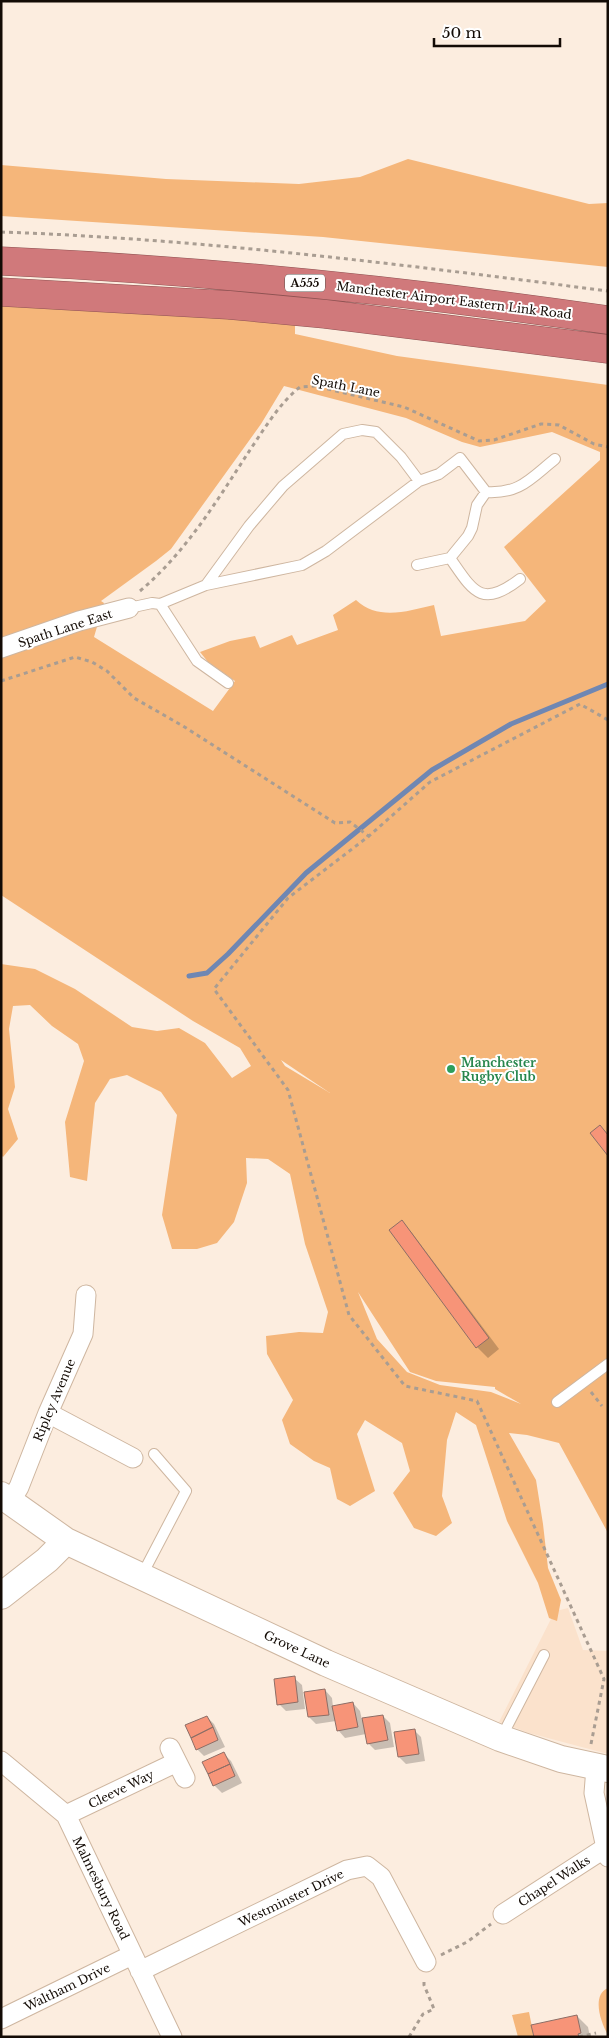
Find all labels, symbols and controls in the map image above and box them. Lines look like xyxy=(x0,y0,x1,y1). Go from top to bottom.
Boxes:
scale bar xyxy=(434,15,560,47)
text: 50 m xyxy=(442,23,482,42)
road number: A555 xyxy=(285,274,325,292)
street label: Manchester Airport Eastern Link Road xyxy=(336,278,572,322)
street label: Spath Lane xyxy=(311,372,382,400)
street label: Spath Lane East xyxy=(16,606,114,650)
place label: Manchester Rugby Club xyxy=(461,1055,536,1084)
marker: Manchester Rugby Club xyxy=(445,1063,457,1075)
street label: Ripley Avenue xyxy=(30,1356,78,1444)
street label: Grove Lane xyxy=(261,1627,333,1671)
street label: Cleeve Way xyxy=(86,1767,157,1811)
street label: Malmesbury Road xyxy=(69,1834,133,1942)
street label: Chapel Walks xyxy=(515,1852,593,1910)
street label: Westminster Drive xyxy=(235,1866,346,1930)
street label: Waltham Drive xyxy=(21,1960,112,2015)

